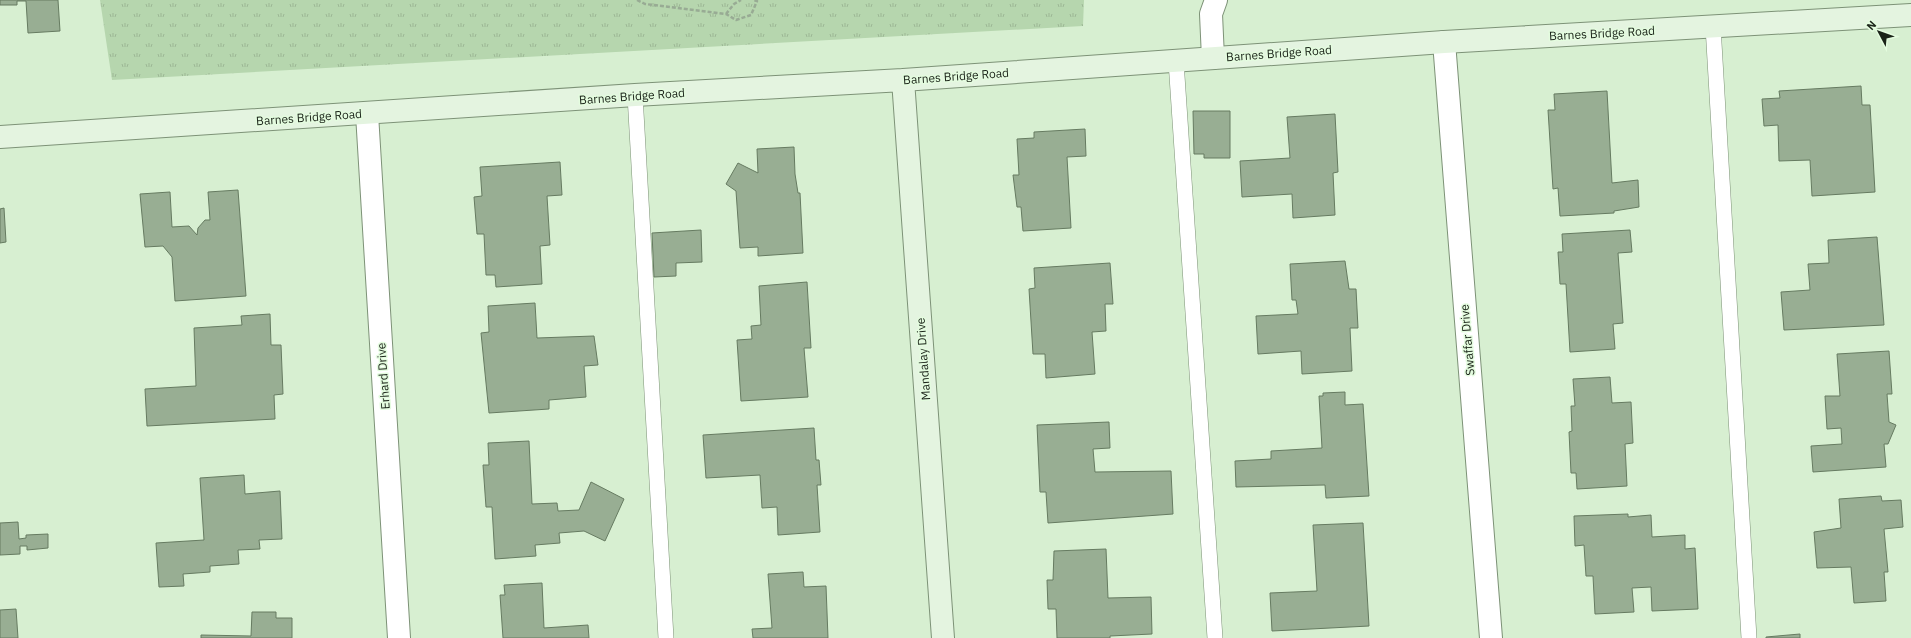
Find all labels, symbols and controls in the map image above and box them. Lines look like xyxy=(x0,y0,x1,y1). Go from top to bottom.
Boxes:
north arrow xyxy=(1859,12,1899,52)
text: N xyxy=(1864,18,1879,33)
street label: Barnes Bridge Road xyxy=(1549,23,1655,43)
street label: Barnes Bridge Road xyxy=(1226,42,1332,64)
street label: Barnes Bridge Road xyxy=(903,65,1009,87)
street label: Barnes Bridge Road xyxy=(579,85,685,107)
street label: Barnes Bridge Road xyxy=(256,106,362,128)
street label: Swaffar Drive xyxy=(1456,303,1478,376)
street label: Mandalay Drive xyxy=(913,317,933,401)
street label: Erhard Drive xyxy=(373,342,393,410)

